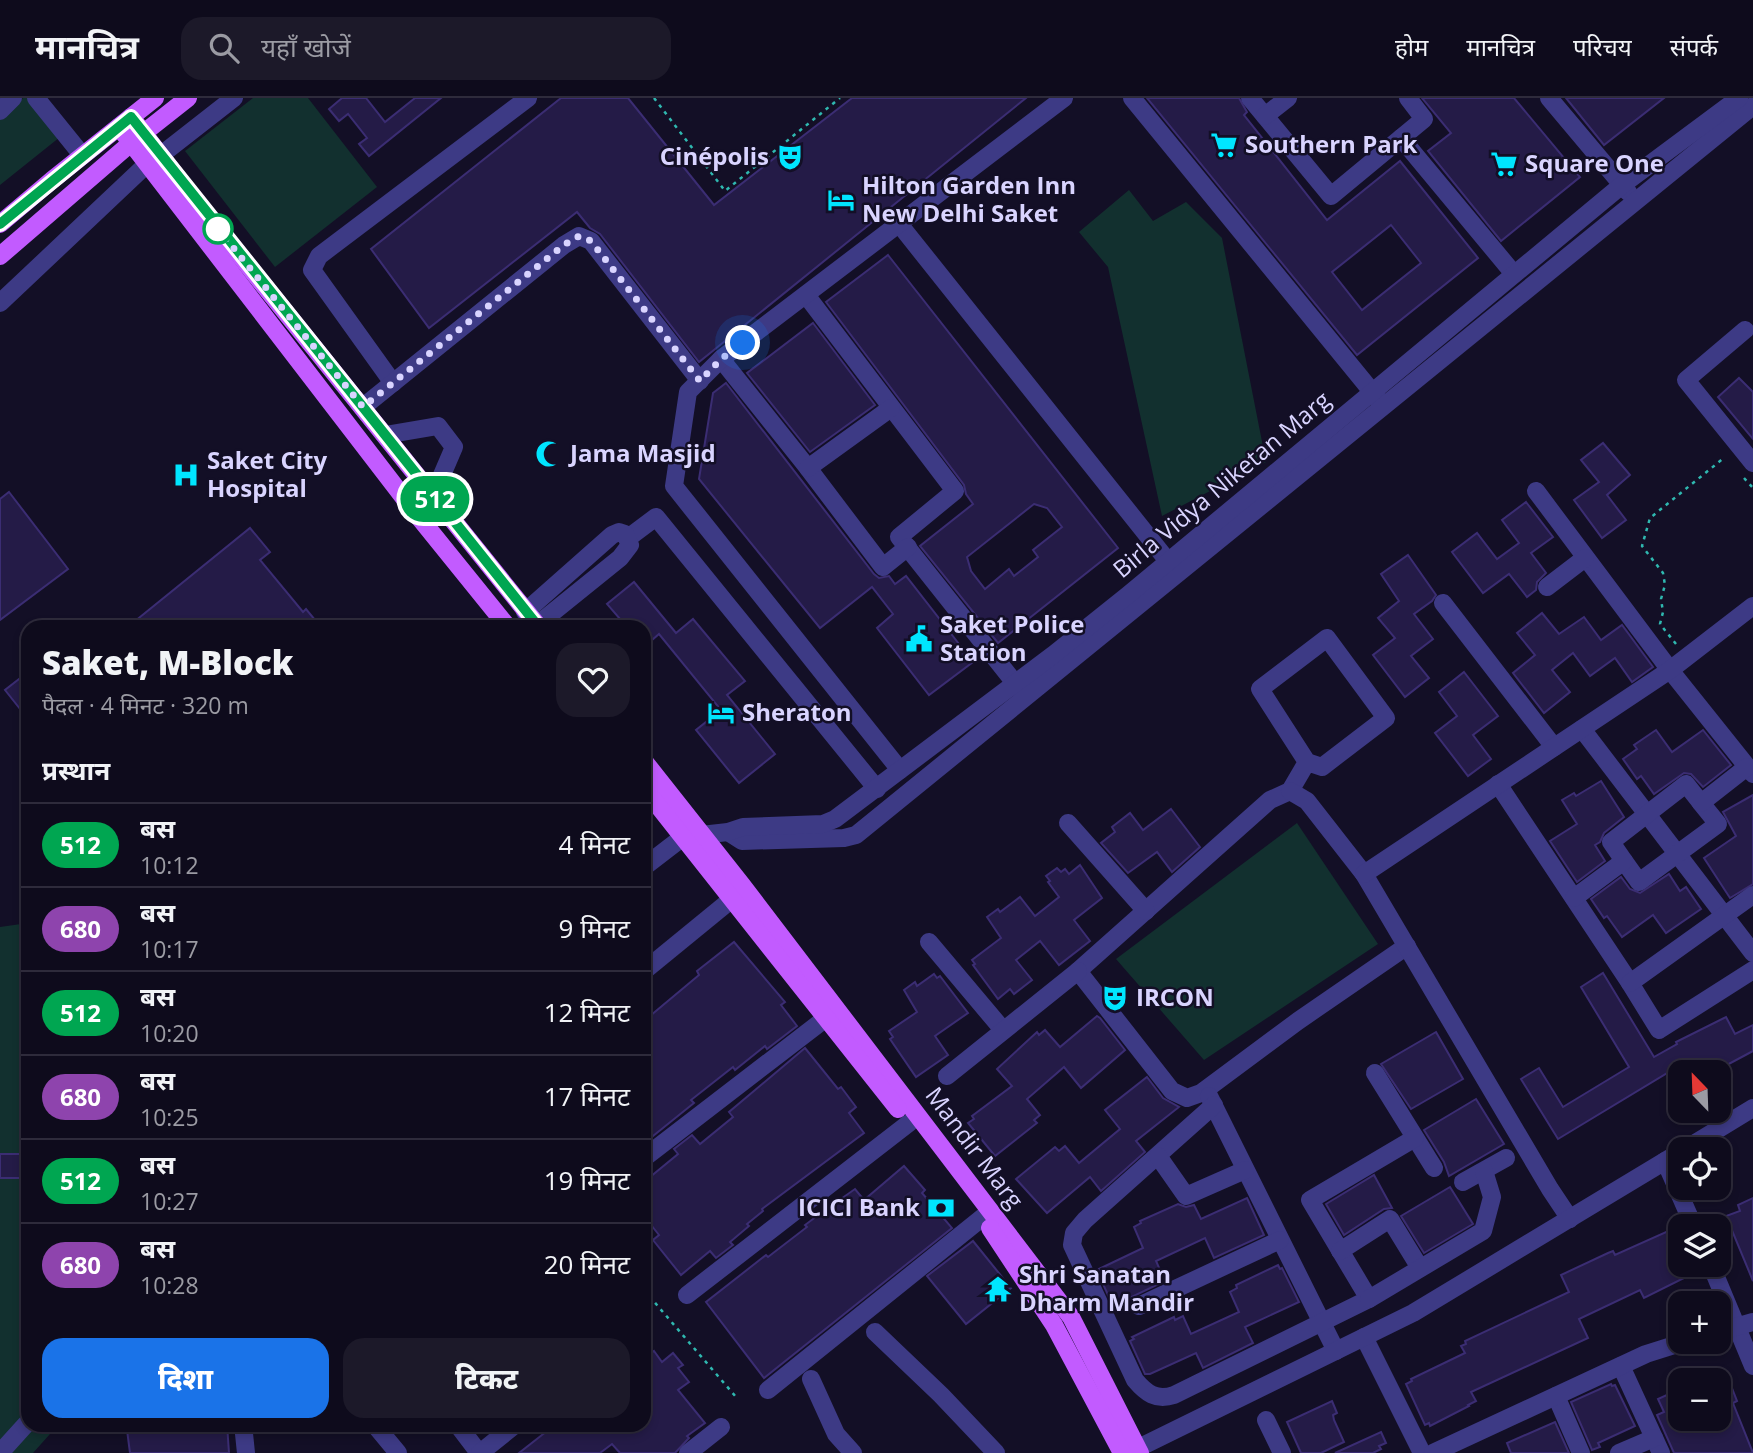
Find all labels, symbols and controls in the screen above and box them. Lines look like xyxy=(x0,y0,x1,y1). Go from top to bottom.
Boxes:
search box xyxy=(181,17,671,80)
text: मानचित्र xyxy=(35,24,139,69)
icon: search xyxy=(205,29,243,67)
text: यहाँ खोजें xyxy=(261,29,351,65)
text: होम xyxy=(1395,30,1428,63)
text: मानचित्र xyxy=(1466,30,1535,63)
text: परिचय xyxy=(1573,30,1632,63)
text: संपर्क xyxy=(1670,30,1718,63)
place label: Southern Park xyxy=(1245,127,1418,160)
supermarket icon: Southern Park xyxy=(1209,130,1239,160)
place label: Cinépolis xyxy=(660,139,769,172)
theatre icon: Cinépolis xyxy=(775,142,805,172)
place label: Square One xyxy=(1525,146,1664,179)
supermarket icon: Square One xyxy=(1489,149,1519,179)
place label: Hilton Garden Inn New Delhi Saket xyxy=(862,168,1076,229)
hotel icon: Hilton Garden Inn New Delhi Saket xyxy=(826,185,856,215)
unlabelled marker xyxy=(203,214,233,244)
your location xyxy=(725,325,760,360)
street label: Birla Vidya Niketan Marg xyxy=(1105,383,1337,585)
place label: Jama Masjid xyxy=(568,436,716,469)
mosque icon: Jama Masjid xyxy=(534,439,564,469)
place label: Saket City Hospital xyxy=(207,443,327,504)
hospital icon: Saket City Hospital xyxy=(171,460,201,490)
line badge: 512 xyxy=(395,476,475,522)
text: 512 xyxy=(414,482,456,515)
place label: Saket Police Station xyxy=(940,607,1085,668)
public building icon: Saket Police Station xyxy=(904,624,934,654)
text: Saket, M-Block xyxy=(42,640,294,685)
button: heart xyxy=(556,643,630,717)
text: पैदल · 4 मिनट · 320 m xyxy=(42,689,249,721)
place label: Sheraton xyxy=(742,695,852,728)
hotel icon: Sheraton xyxy=(706,698,736,728)
text: प्रस्थान xyxy=(42,752,110,788)
text: बस xyxy=(140,810,175,846)
text: 4 मिनट xyxy=(559,826,630,862)
text: 512 xyxy=(60,828,101,861)
text: 10:12 xyxy=(140,849,199,881)
text: बस xyxy=(140,894,175,930)
text: 9 मिनट xyxy=(559,910,630,946)
text: 680 xyxy=(60,912,101,945)
text: 10:17 xyxy=(140,933,199,965)
text: बस xyxy=(140,978,175,1014)
place label: IRCON xyxy=(1136,980,1214,1013)
theatre icon: IRCON xyxy=(1100,983,1130,1013)
text: 12 मिनट xyxy=(544,994,630,1030)
text: 512 xyxy=(60,996,101,1029)
text: 10:20 xyxy=(140,1017,199,1049)
north arrow xyxy=(1668,1060,1731,1124)
map controls xyxy=(1668,1060,1731,1431)
text: बस xyxy=(140,1062,175,1098)
text: 17 मिनट xyxy=(544,1078,630,1114)
text: 680 xyxy=(60,1080,101,1113)
street label: Mandir Marg xyxy=(919,1080,1032,1215)
text: 10:25 xyxy=(140,1101,199,1133)
button: locate xyxy=(1668,1137,1731,1200)
text: बस xyxy=(140,1146,175,1182)
text: 19 मिनट xyxy=(544,1162,630,1198)
text: 512 xyxy=(60,1164,101,1197)
text: 10:27 xyxy=(140,1185,199,1217)
place label: ICICI Bank xyxy=(798,1190,920,1223)
bank icon: ICICI Bank xyxy=(926,1193,956,1223)
button: layers xyxy=(1668,1214,1731,1277)
text: बस xyxy=(140,1230,175,1266)
text: 20 मिनट xyxy=(544,1246,630,1282)
text: 680 xyxy=(60,1248,101,1281)
place label: Shri Sanatan Dharm Mandir xyxy=(1019,1257,1194,1318)
text: 10:28 xyxy=(140,1269,199,1301)
temple icon: Shri Sanatan Dharm Mandir xyxy=(983,1274,1013,1304)
button: + xyxy=(1668,1291,1731,1354)
button: दिशा xyxy=(42,1338,329,1418)
button: टिकट xyxy=(343,1338,630,1418)
button: − xyxy=(1668,1368,1731,1431)

